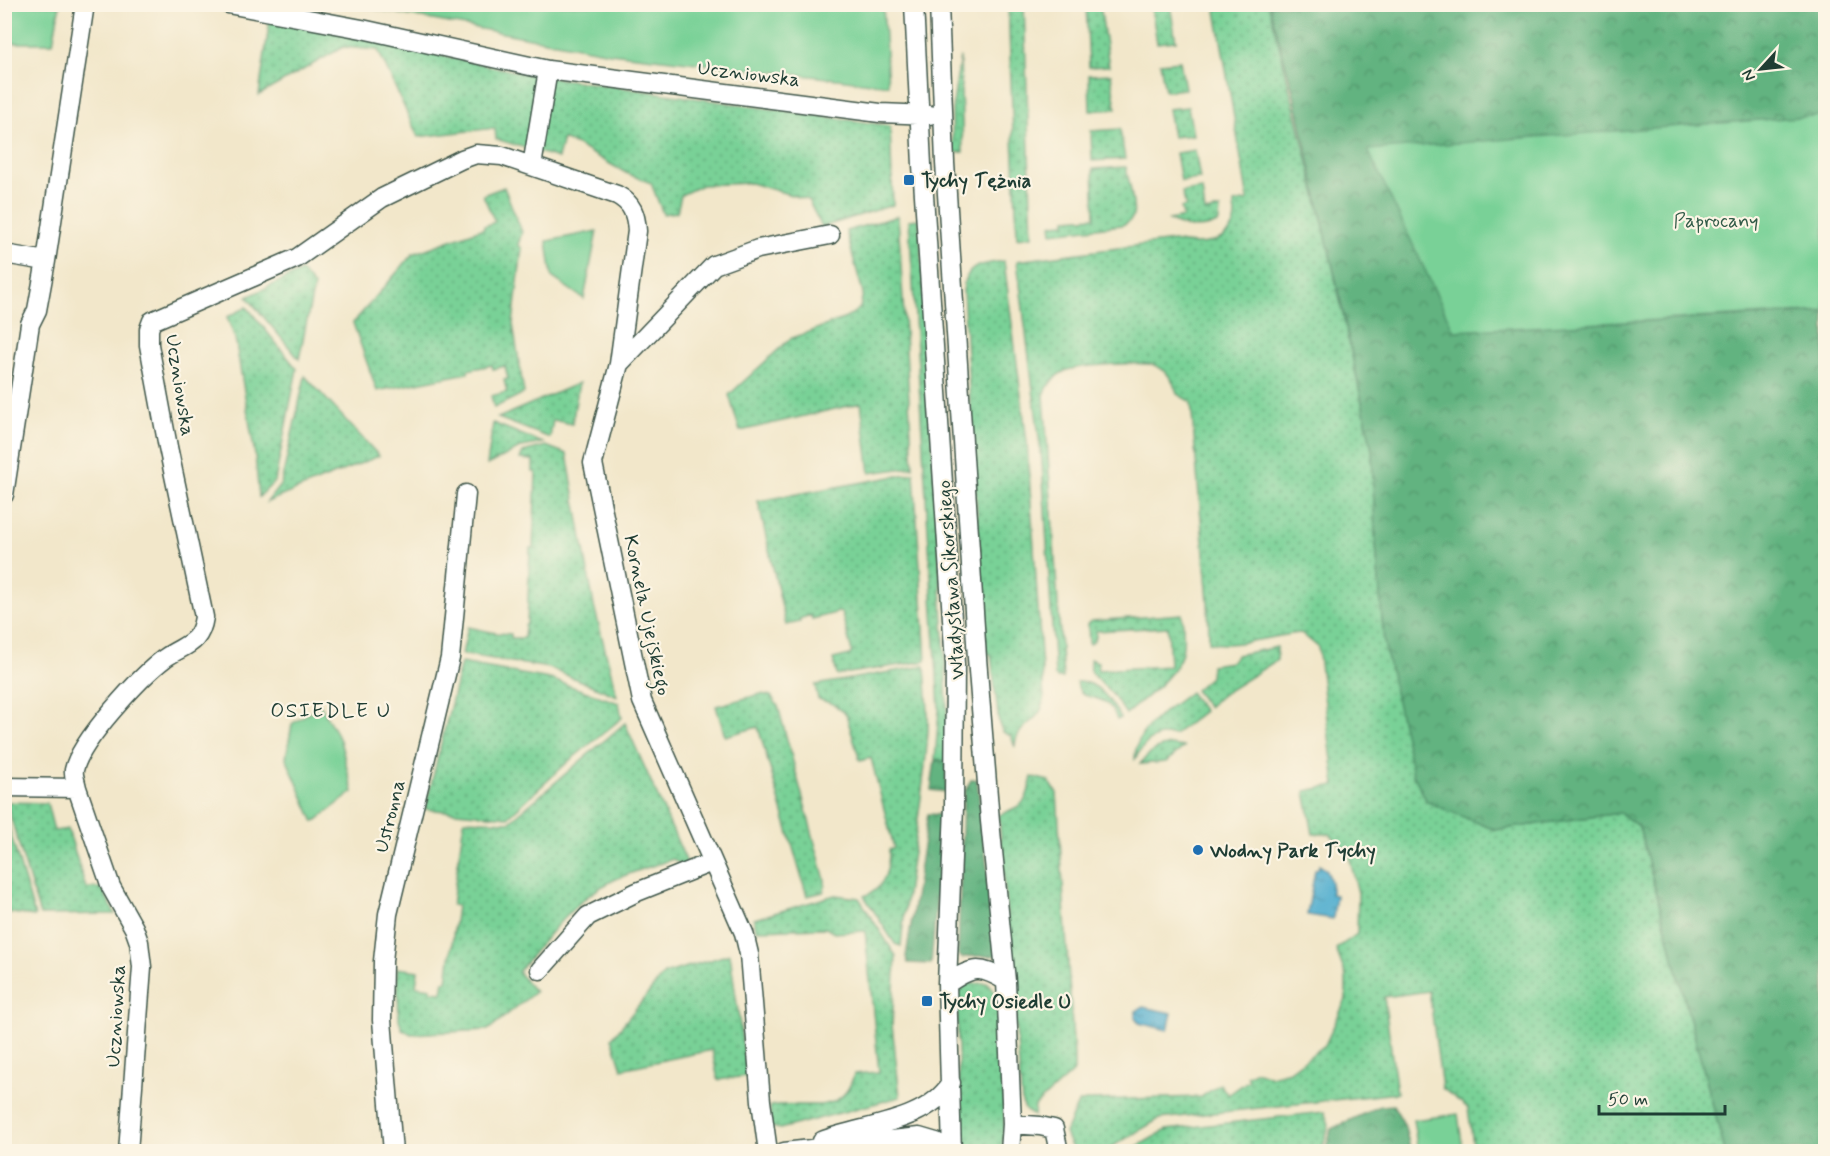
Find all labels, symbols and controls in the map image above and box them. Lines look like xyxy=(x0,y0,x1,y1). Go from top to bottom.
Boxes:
north arrow xyxy=(1731,39,1791,99)
street label: Uczniowska xyxy=(696,55,802,94)
text: N xyxy=(1737,66,1761,85)
place label: Tychy Tężnia xyxy=(921,168,1032,195)
marker: Tychy Tężnia xyxy=(902,173,916,187)
park label: Paprocany xyxy=(1674,208,1758,235)
street label: Uczniowska xyxy=(158,332,201,438)
street label: Władysława Sikorskiego xyxy=(931,479,972,681)
street label: Kornela Ujejskiego xyxy=(614,532,677,699)
district label: OSIEDLE U xyxy=(270,697,392,725)
street label: Ustronna xyxy=(368,777,413,856)
place label: Wodny Park Tychy xyxy=(1209,838,1376,865)
marker: Wodny Park Tychy xyxy=(1191,843,1205,857)
street label: Uczniowska xyxy=(100,964,133,1068)
place label: Tychy Osiedle U xyxy=(939,989,1071,1016)
marker: Tychy Osiedle U xyxy=(920,994,934,1008)
scale bar xyxy=(1599,1078,1725,1116)
text: 50 m xyxy=(1608,1088,1648,1112)

